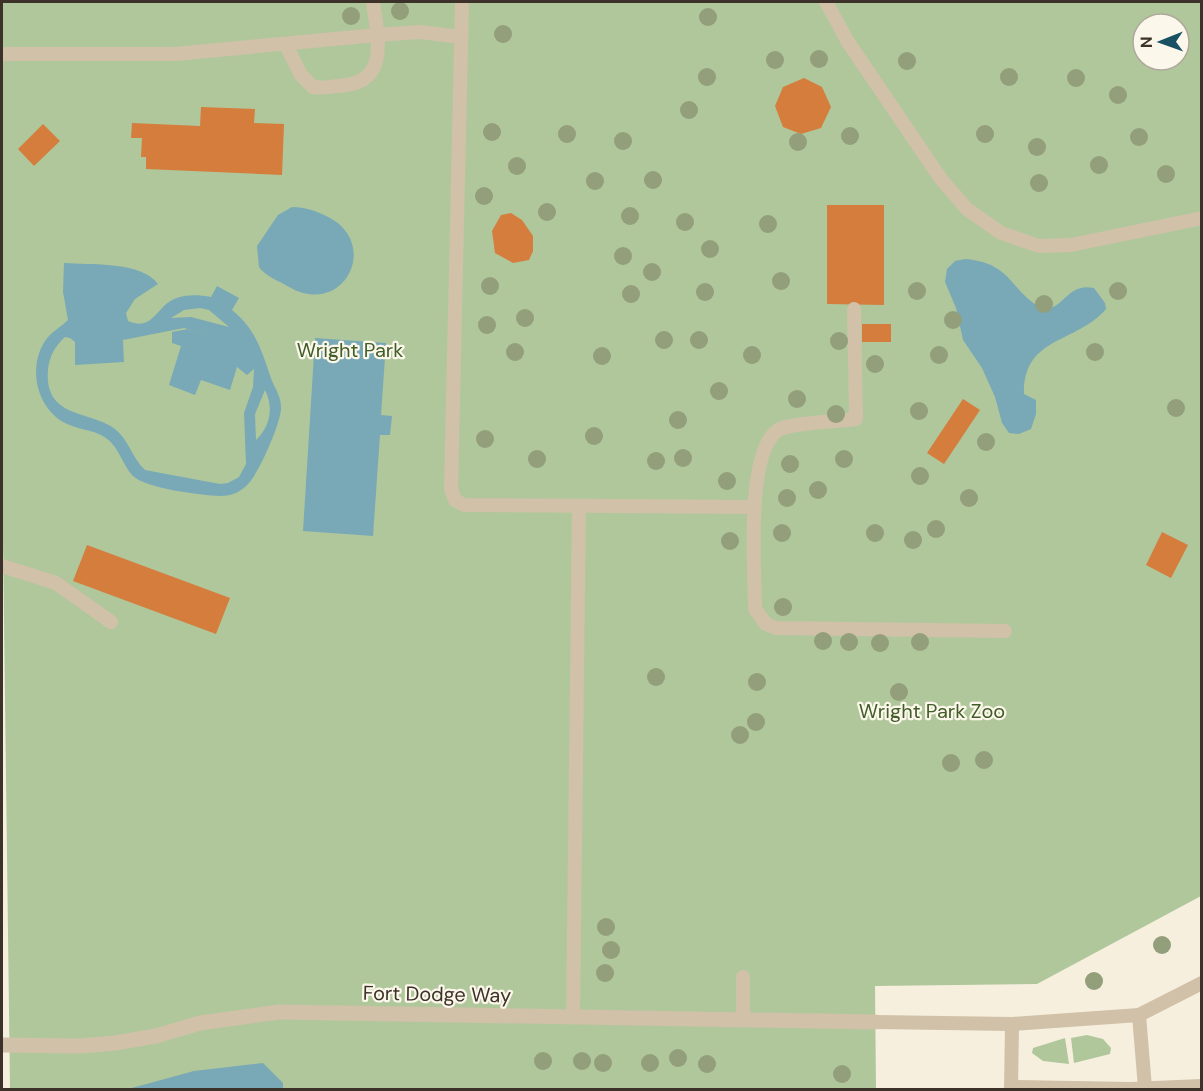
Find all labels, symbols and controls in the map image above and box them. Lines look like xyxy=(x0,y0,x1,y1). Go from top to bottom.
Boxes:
north arrow xyxy=(1131,12,1191,72)
text: N xyxy=(1136,36,1157,48)
park label: Wright Park xyxy=(297,337,403,363)
park label: Wright Park Zoo xyxy=(859,698,1005,724)
street label: Fort Dodge Way xyxy=(363,980,511,1008)

